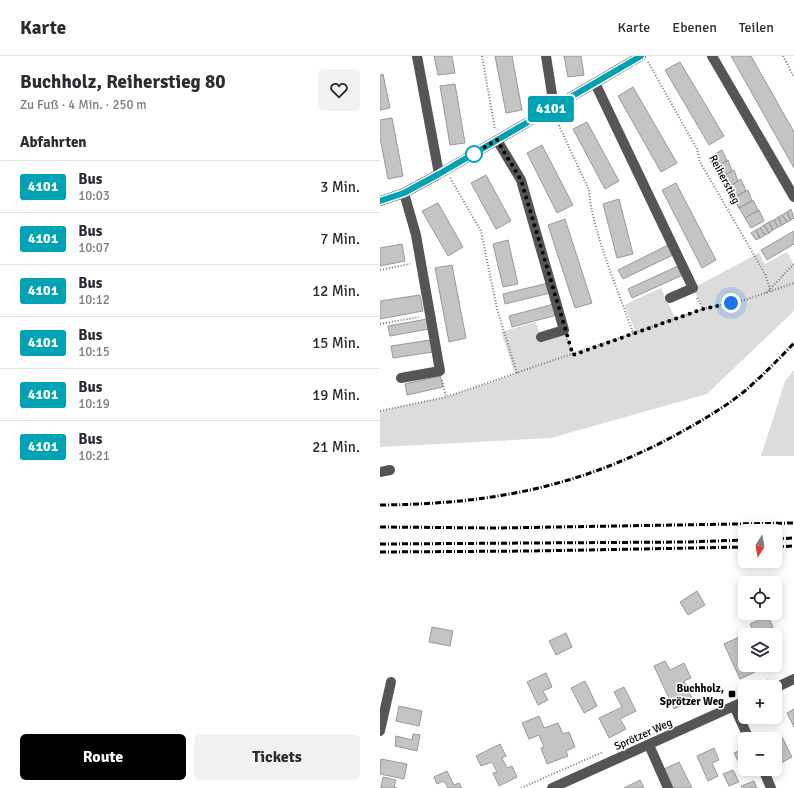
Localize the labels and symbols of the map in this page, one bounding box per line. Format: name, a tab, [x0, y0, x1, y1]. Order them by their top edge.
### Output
line badge: 4101	[523, 96, 579, 122]
unlabelled marker	[465, 145, 483, 163]
street label: Reiherstieg	[706, 153, 743, 206]
your location	[721, 293, 741, 313]
north arrow	[738, 524, 782, 568]
place label: Buchholz, Sprötzer Weg	[660, 682, 724, 708]
marker: Buchholz, Sprötzer Weg	[727, 689, 737, 699]
street label: Sprötzer Weg	[612, 716, 675, 753]

